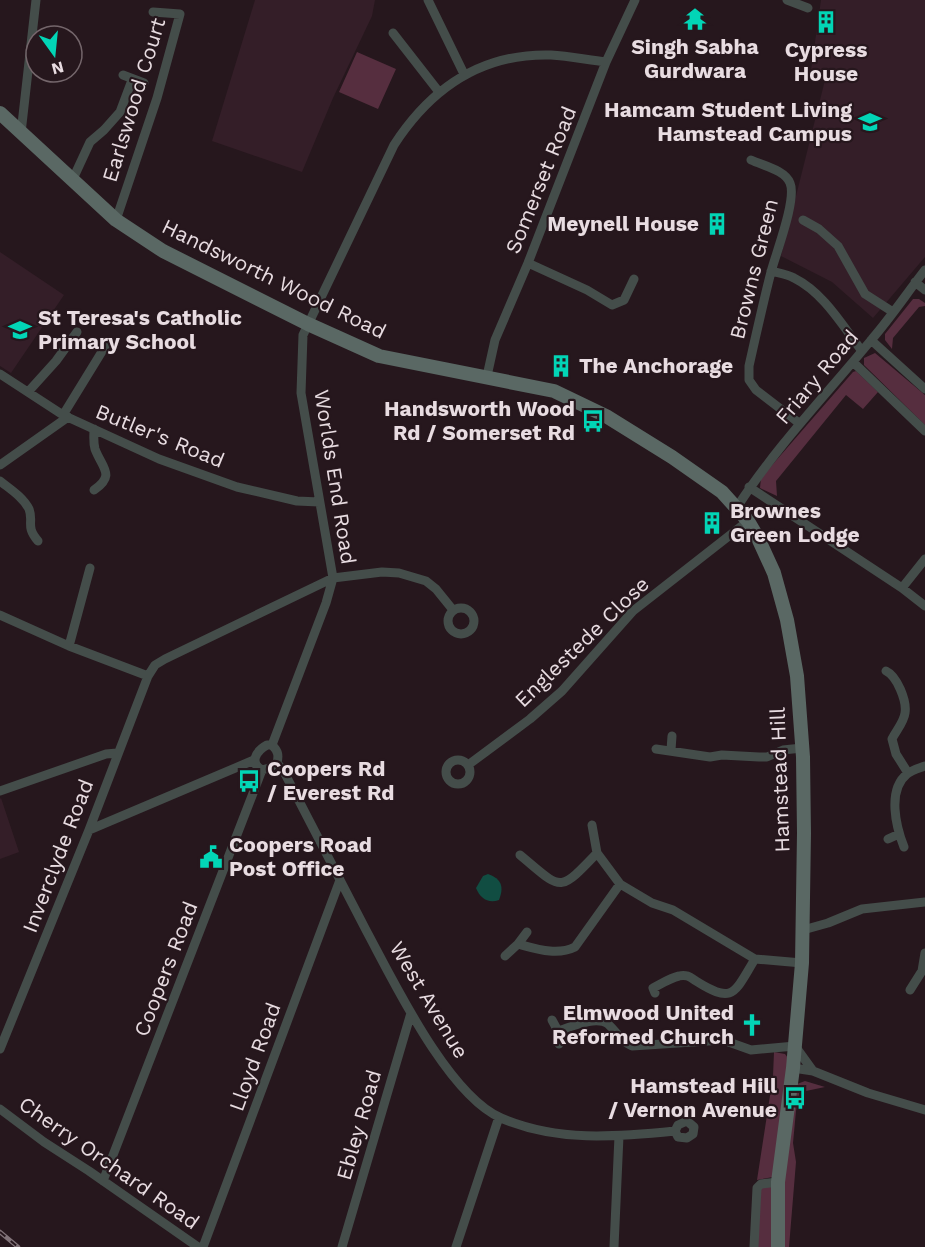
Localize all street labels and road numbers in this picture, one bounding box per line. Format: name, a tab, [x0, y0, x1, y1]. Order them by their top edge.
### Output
street label: Earlswood Court	[97, 15, 170, 185]
street label: Somerset Road	[500, 103, 581, 257]
street label: Browns Green	[724, 196, 783, 342]
street label: Handsworth Wood Road	[158, 213, 390, 344]
street label: Friary Road	[770, 324, 863, 429]
street label: Worlds End Road	[309, 388, 362, 566]
street label: Butler's Road	[92, 398, 228, 473]
street label: Englestede Close	[509, 571, 654, 712]
street label: Hamstead Hill	[764, 706, 795, 853]
street label: Inverclyde Road	[17, 776, 98, 936]
street label: Coopers Road	[128, 898, 203, 1040]
street label: West Avenue	[385, 937, 474, 1063]
street label: Lloyd Road	[223, 999, 286, 1115]
street label: Ebley Road	[331, 1067, 386, 1183]
street label: Cherry Orchard Road	[14, 1091, 204, 1234]

